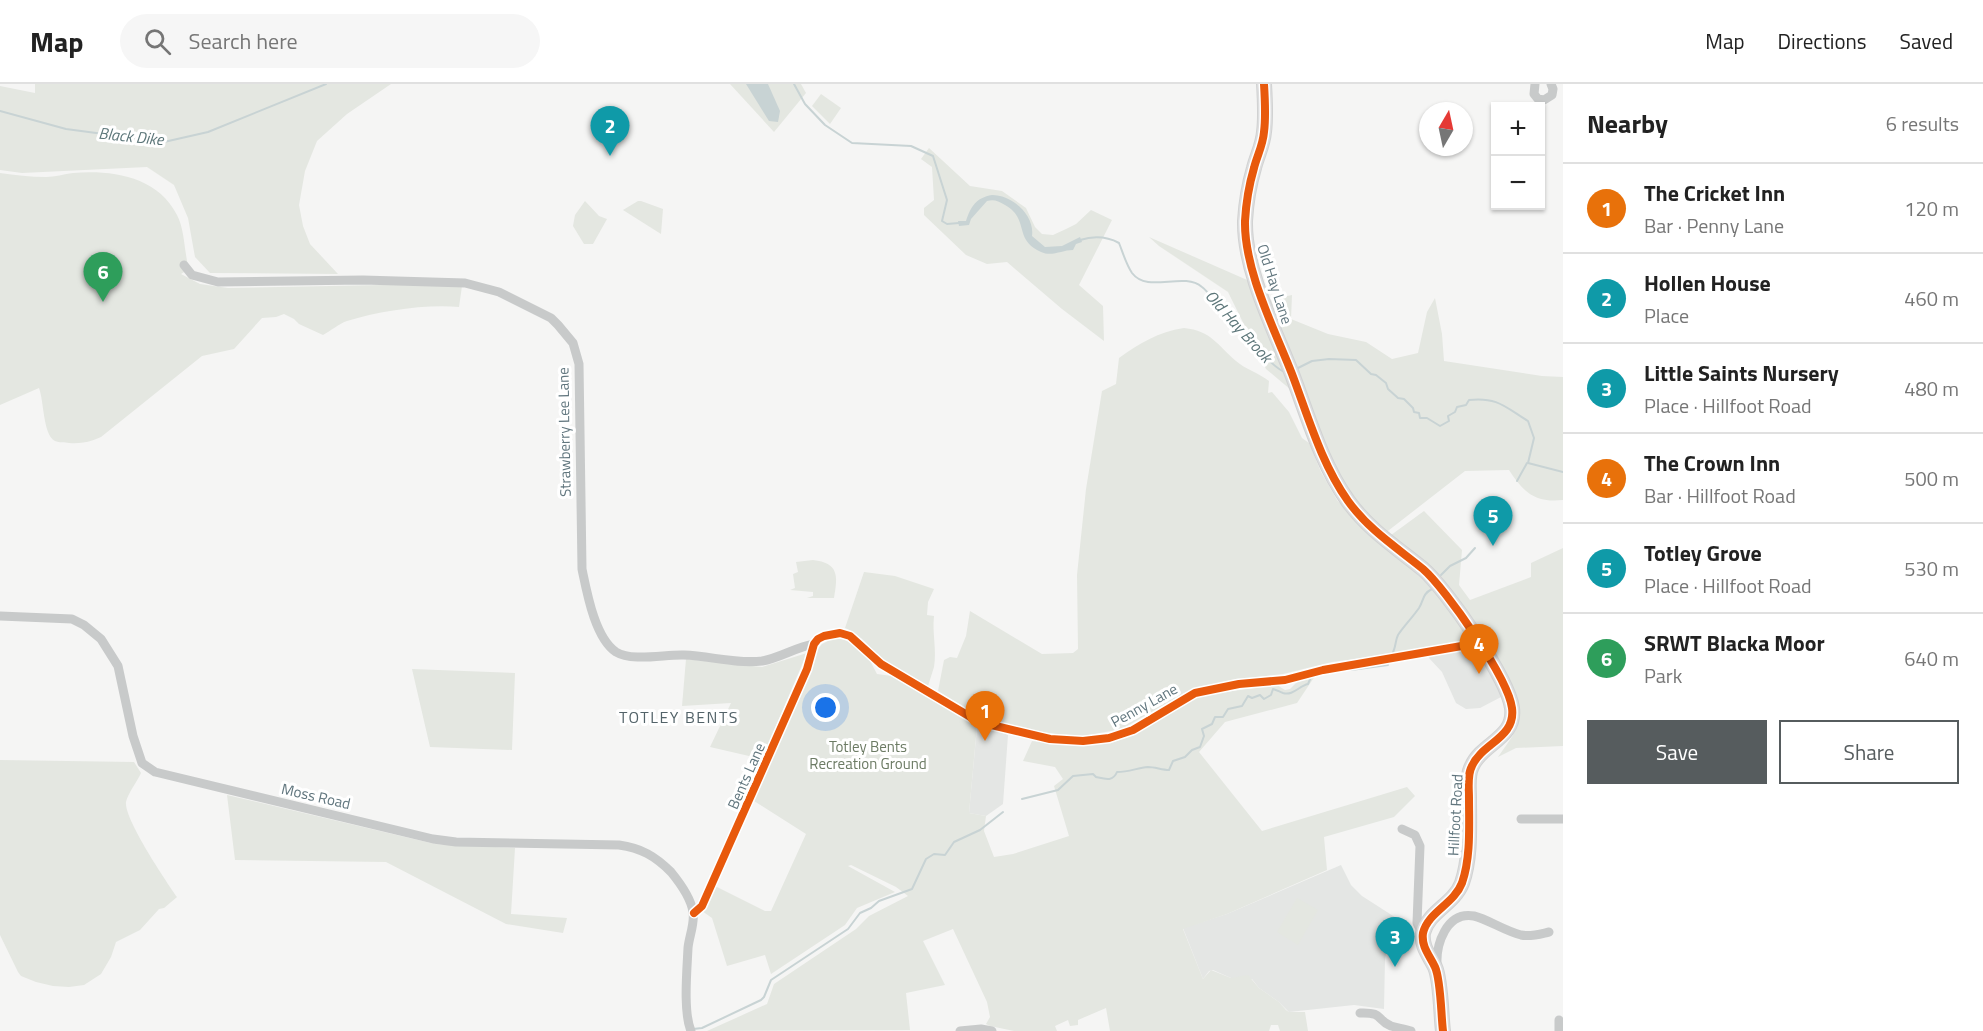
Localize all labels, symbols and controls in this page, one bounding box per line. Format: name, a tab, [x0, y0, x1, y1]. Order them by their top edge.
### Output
search box	[120, 14, 540, 68]
text: Map	[30, 20, 84, 63]
text: Search here	[189, 24, 298, 58]
icon: search	[141, 25, 174, 58]
text: Map	[1705, 25, 1745, 57]
text: Directions	[1778, 25, 1867, 57]
text: Saved	[1900, 25, 1953, 57]
north arrow	[1419, 102, 1473, 156]
map controls	[1491, 102, 1545, 210]
button: +	[1491, 102, 1545, 156]
text: Nearby	[1587, 104, 1668, 143]
pin: 2	[590, 106, 630, 156]
text: 6 results	[1886, 108, 1959, 139]
water label: Black Dike	[97, 121, 166, 152]
button: −	[1491, 156, 1545, 210]
text: The Cricket Inn	[1644, 176, 1785, 210]
text: 1	[1601, 193, 1612, 224]
text: 120 m	[1904, 193, 1959, 224]
text: Bar · Penny Lane	[1644, 210, 1784, 241]
street label: Old Hay Lane	[1251, 241, 1299, 327]
pin: 6	[84, 252, 122, 302]
text: Hollen House	[1644, 266, 1771, 300]
text: 2	[1601, 283, 1612, 314]
text: 460 m	[1904, 283, 1959, 314]
water label: Old Hay Brook	[1200, 284, 1280, 369]
text: Place	[1644, 300, 1689, 331]
text: Little Saints Nursery	[1644, 356, 1839, 390]
street label: Strawberry Lee Lane	[551, 367, 577, 497]
text: 3	[1601, 373, 1612, 404]
text: 480 m	[1904, 373, 1959, 404]
text: Place · Hillfoot Road	[1644, 390, 1812, 421]
text: The Crown Inn	[1644, 446, 1780, 480]
text: 4	[1601, 463, 1612, 494]
text: 500 m	[1904, 463, 1959, 494]
text: Bar · Hillfoot Road	[1644, 480, 1796, 511]
pin: 5	[1474, 496, 1512, 546]
text: Totley Grove	[1644, 536, 1762, 570]
text: 5	[1601, 553, 1612, 584]
text: 530 m	[1904, 553, 1959, 584]
text: Place · Hillfoot Road	[1644, 570, 1812, 601]
pin: 4	[1460, 624, 1498, 674]
text: SRWT Blacka Moor	[1644, 626, 1825, 660]
text: 6	[1601, 643, 1612, 674]
text: 640 m	[1904, 643, 1959, 674]
text: Park	[1644, 660, 1682, 691]
street label: Penny Lane	[1106, 677, 1182, 733]
pin: 1	[966, 692, 1004, 741]
your location	[811, 693, 840, 722]
district label: TOTLEY BENTS	[619, 705, 739, 729]
button: Save	[1587, 720, 1767, 784]
button: Share	[1779, 720, 1959, 784]
park label: Totley Bents Recreation Ground	[809, 735, 927, 775]
street label: Bents Lane	[721, 739, 771, 813]
street label: Hillfoot Road	[1441, 773, 1469, 857]
street label: Moss Road	[279, 777, 353, 815]
pin: 3	[1376, 918, 1414, 967]

